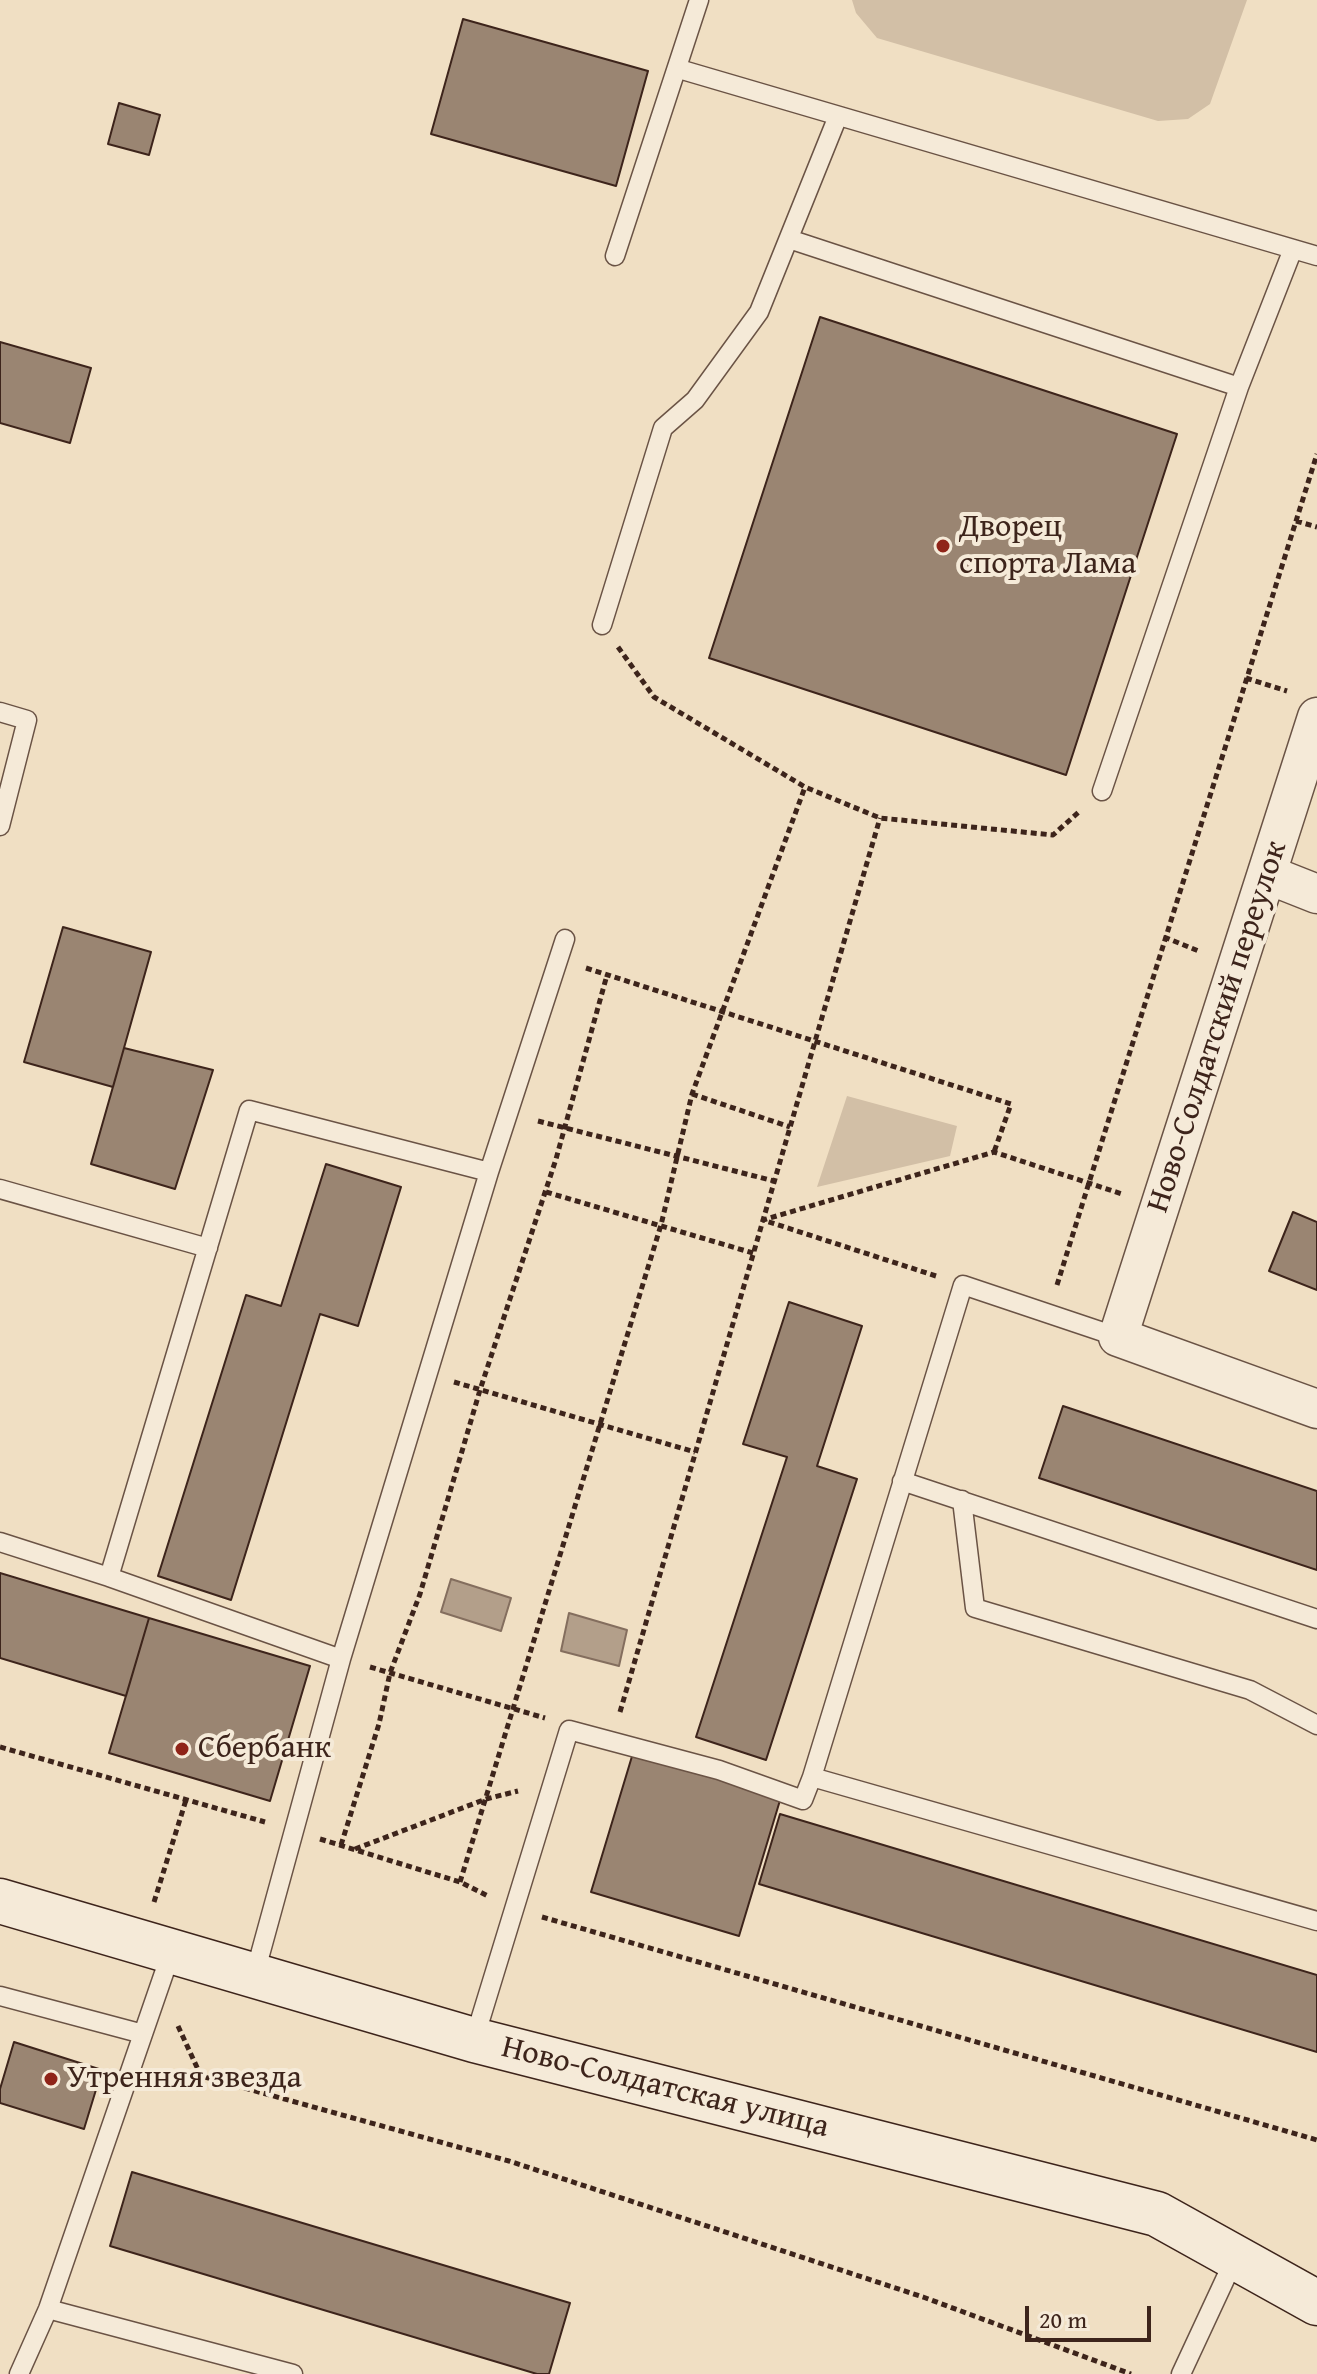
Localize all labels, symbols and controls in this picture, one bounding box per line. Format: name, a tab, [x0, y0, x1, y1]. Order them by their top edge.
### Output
place label: Дворец спорта Лама	[959, 509, 1136, 584]
marker: Дворец спорта Лама	[934, 537, 952, 555]
street label: Ново-Солдатский переулок	[1140, 836, 1296, 1218]
place label: Сбербанк	[198, 1730, 331, 1768]
marker: Сбербанк	[173, 1740, 191, 1758]
street label: Ново-Солдатская улица	[497, 2029, 833, 2147]
place label: Утренняя звезда	[67, 2060, 302, 2098]
marker: Утренняя звезда	[42, 2070, 60, 2088]
scale bar	[1029, 2290, 1155, 2340]
text: 20 m	[1039, 2302, 1087, 2337]

